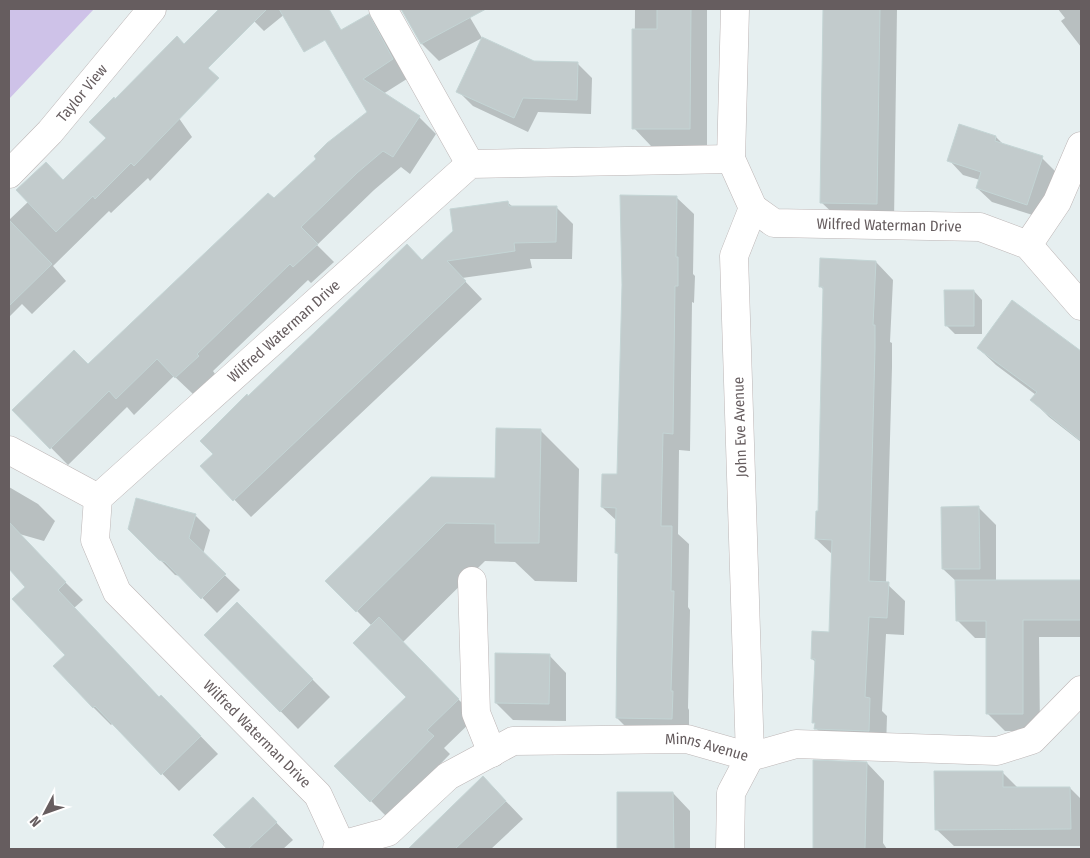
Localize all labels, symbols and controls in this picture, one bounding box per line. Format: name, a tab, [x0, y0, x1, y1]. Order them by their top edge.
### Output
street label: Taylor View	[53, 61, 111, 126]
street label: Wilfred Waterman Drive	[816, 215, 962, 236]
street label: Wilfred Waterman Drive	[224, 276, 344, 386]
street label: John Eve Avenue	[729, 376, 751, 478]
street label: Wilfred Waterman Drive	[199, 676, 315, 792]
street label: Minns Avenue	[665, 730, 750, 765]
north arrow	[20, 788, 70, 838]
text: N	[26, 812, 45, 830]

